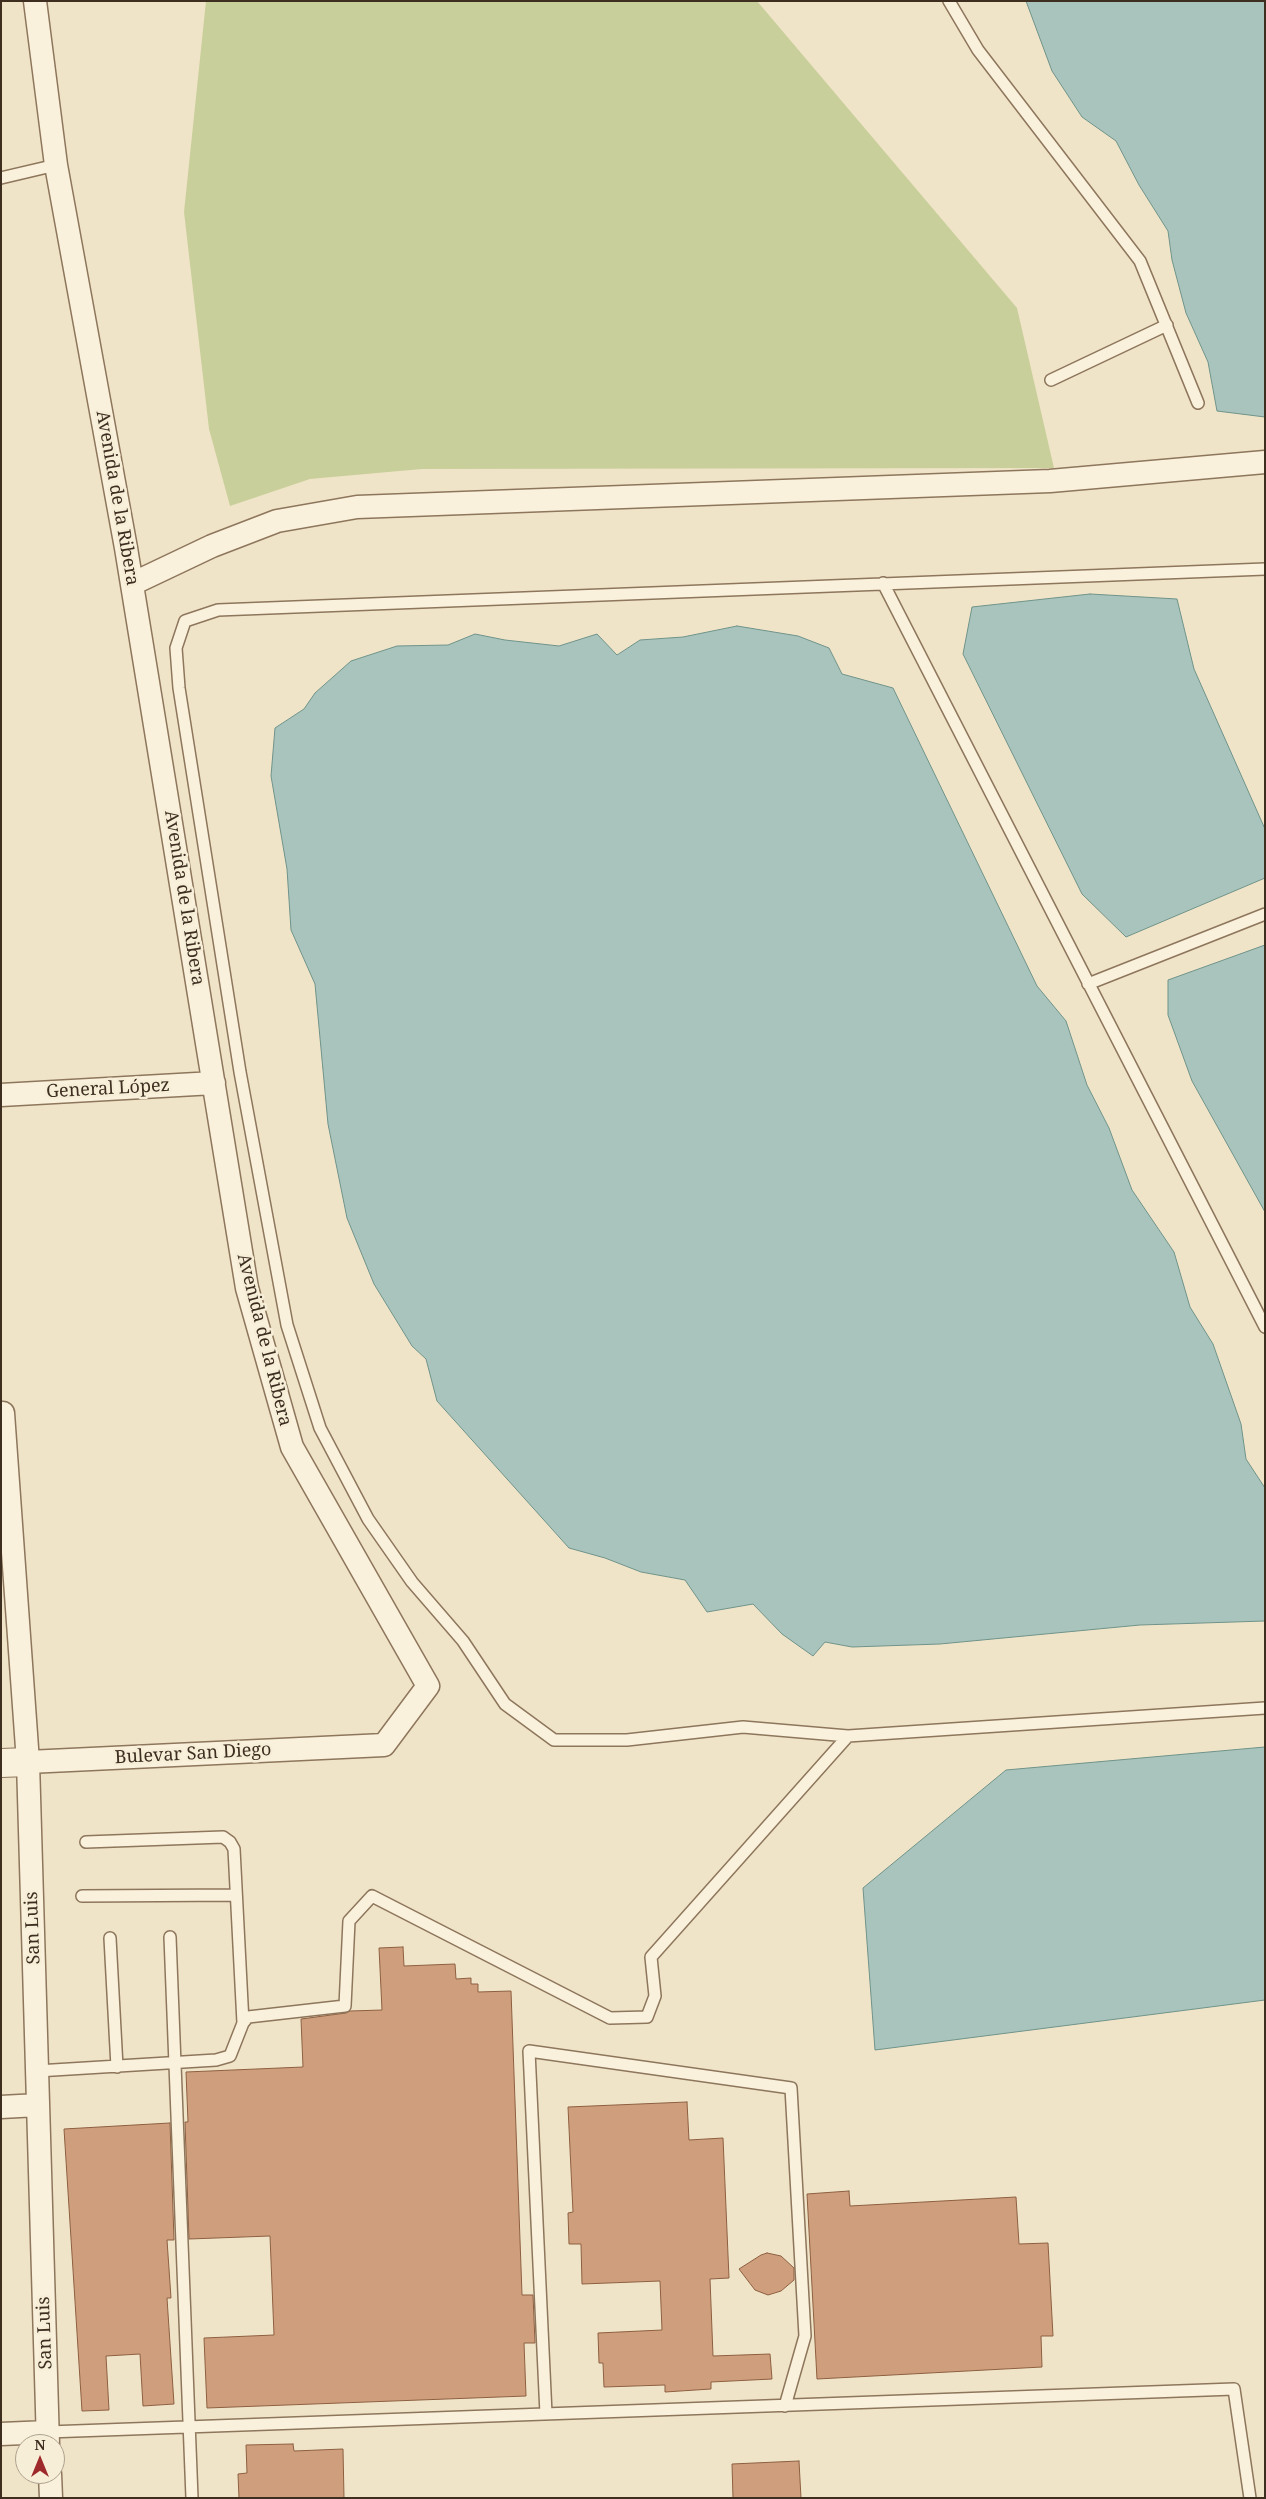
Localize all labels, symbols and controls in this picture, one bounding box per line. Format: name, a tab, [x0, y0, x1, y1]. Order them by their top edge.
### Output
street label: Avenida de la Ribera	[91, 409, 143, 587]
street label: Avenida de la Ribera	[159, 809, 209, 987]
street label: General López	[46, 1075, 170, 1103]
street label: Avenida de la Ribera	[232, 1251, 296, 1429]
street label: Bulevar San Diego	[114, 1739, 272, 1769]
street label: San Luis	[21, 1891, 45, 1965]
street label: San Luis	[33, 2296, 57, 2370]
north arrow	[15, 2434, 65, 2484]
text: N	[34, 2435, 46, 2454]

